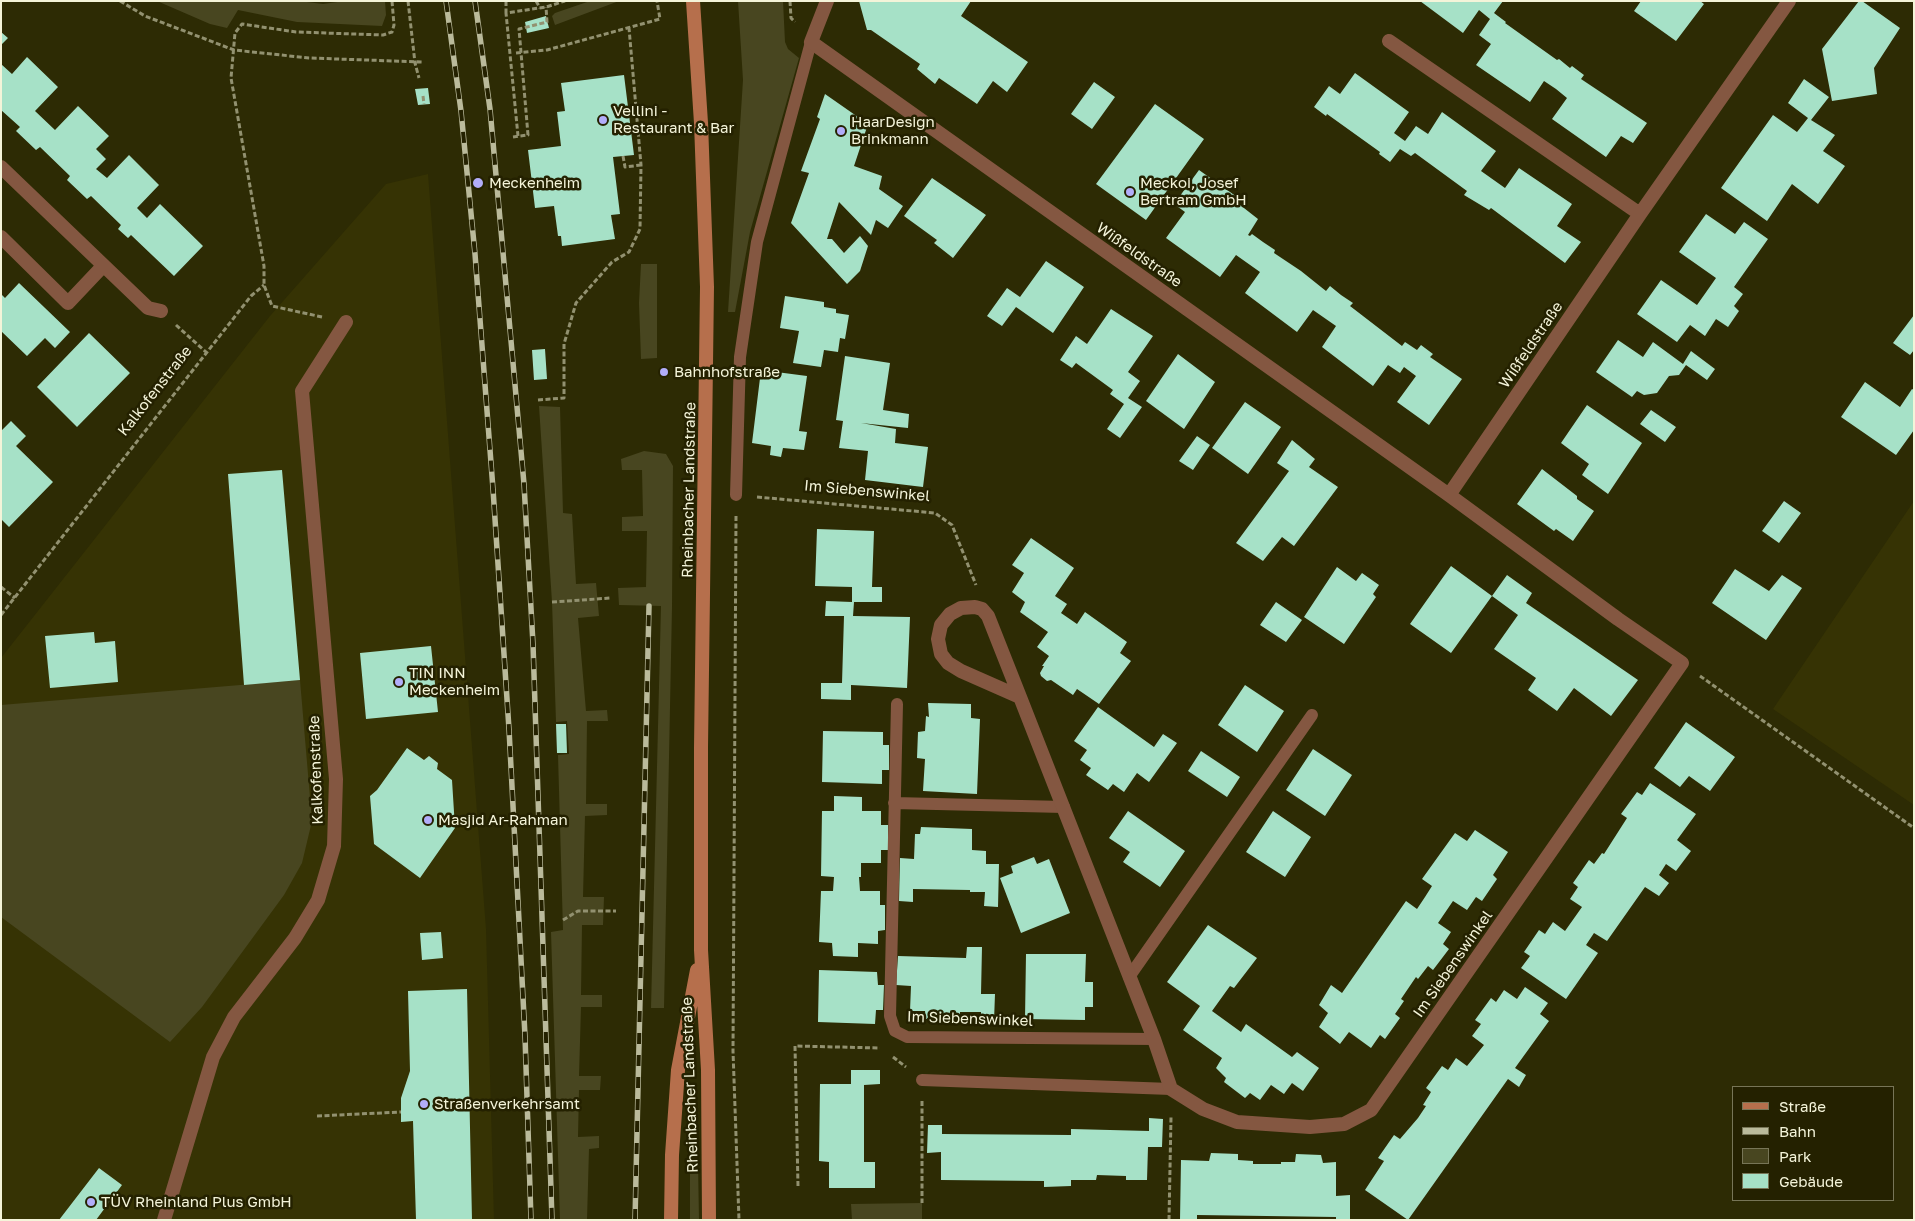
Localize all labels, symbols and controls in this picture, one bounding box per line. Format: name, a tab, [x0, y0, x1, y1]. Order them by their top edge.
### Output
place label: Vellini - Restaurant & Bar	[613, 102, 734, 137]
place label: HaarDesign Brinkmann	[851, 113, 935, 148]
marker: Vellini - Restaurant & Bar	[597, 114, 609, 126]
marker: HaarDesign Brinkmann	[835, 125, 847, 137]
place label: Meckenheim	[489, 174, 580, 192]
place label: Meckoi, Josef Bertram GmbH	[1140, 174, 1247, 209]
marker: Meckenheim	[471, 176, 485, 190]
marker: Meckoi, Josef Bertram GmbH	[1124, 186, 1136, 198]
street label: Wißfeldstraße	[1093, 219, 1185, 291]
street label: Wißfeldstraße	[1495, 298, 1567, 392]
street label: Kalkofenstraße	[114, 342, 196, 440]
place label: Bahnhofstraße	[674, 363, 780, 381]
marker: Bahnhofstraße	[658, 366, 670, 378]
street label: Rheinbacher Landstraße	[678, 402, 700, 578]
street label: Im Siebenswinkel	[803, 477, 931, 505]
place label: TIN INN Meckenheim	[409, 664, 500, 699]
marker: TIN INN Meckenheim	[393, 676, 405, 688]
street label: Kalkofenstraße	[305, 715, 327, 825]
place label: Masjid Ar-Rahman	[438, 811, 568, 829]
marker: Masjid Ar-Rahman	[422, 814, 434, 826]
street label: Im Siebenswinkel	[1409, 907, 1497, 1021]
street label: Rheinbacher Landstraße	[678, 997, 702, 1173]
street label: Im Siebenswinkel	[907, 1008, 1033, 1030]
legend	[1732, 1086, 1895, 1201]
place label: Straßenverkehrsamt	[434, 1095, 580, 1113]
text: Straße	[1779, 1097, 1826, 1115]
marker: Straßenverkehrsamt	[418, 1098, 430, 1110]
text: Bahn	[1779, 1122, 1816, 1140]
text: Park	[1779, 1147, 1811, 1165]
text: Gebäude	[1779, 1172, 1843, 1190]
place label: TÜV Rheinland Plus GmbH	[101, 1193, 292, 1211]
marker: TÜV Rheinland Plus GmbH	[85, 1196, 97, 1208]

